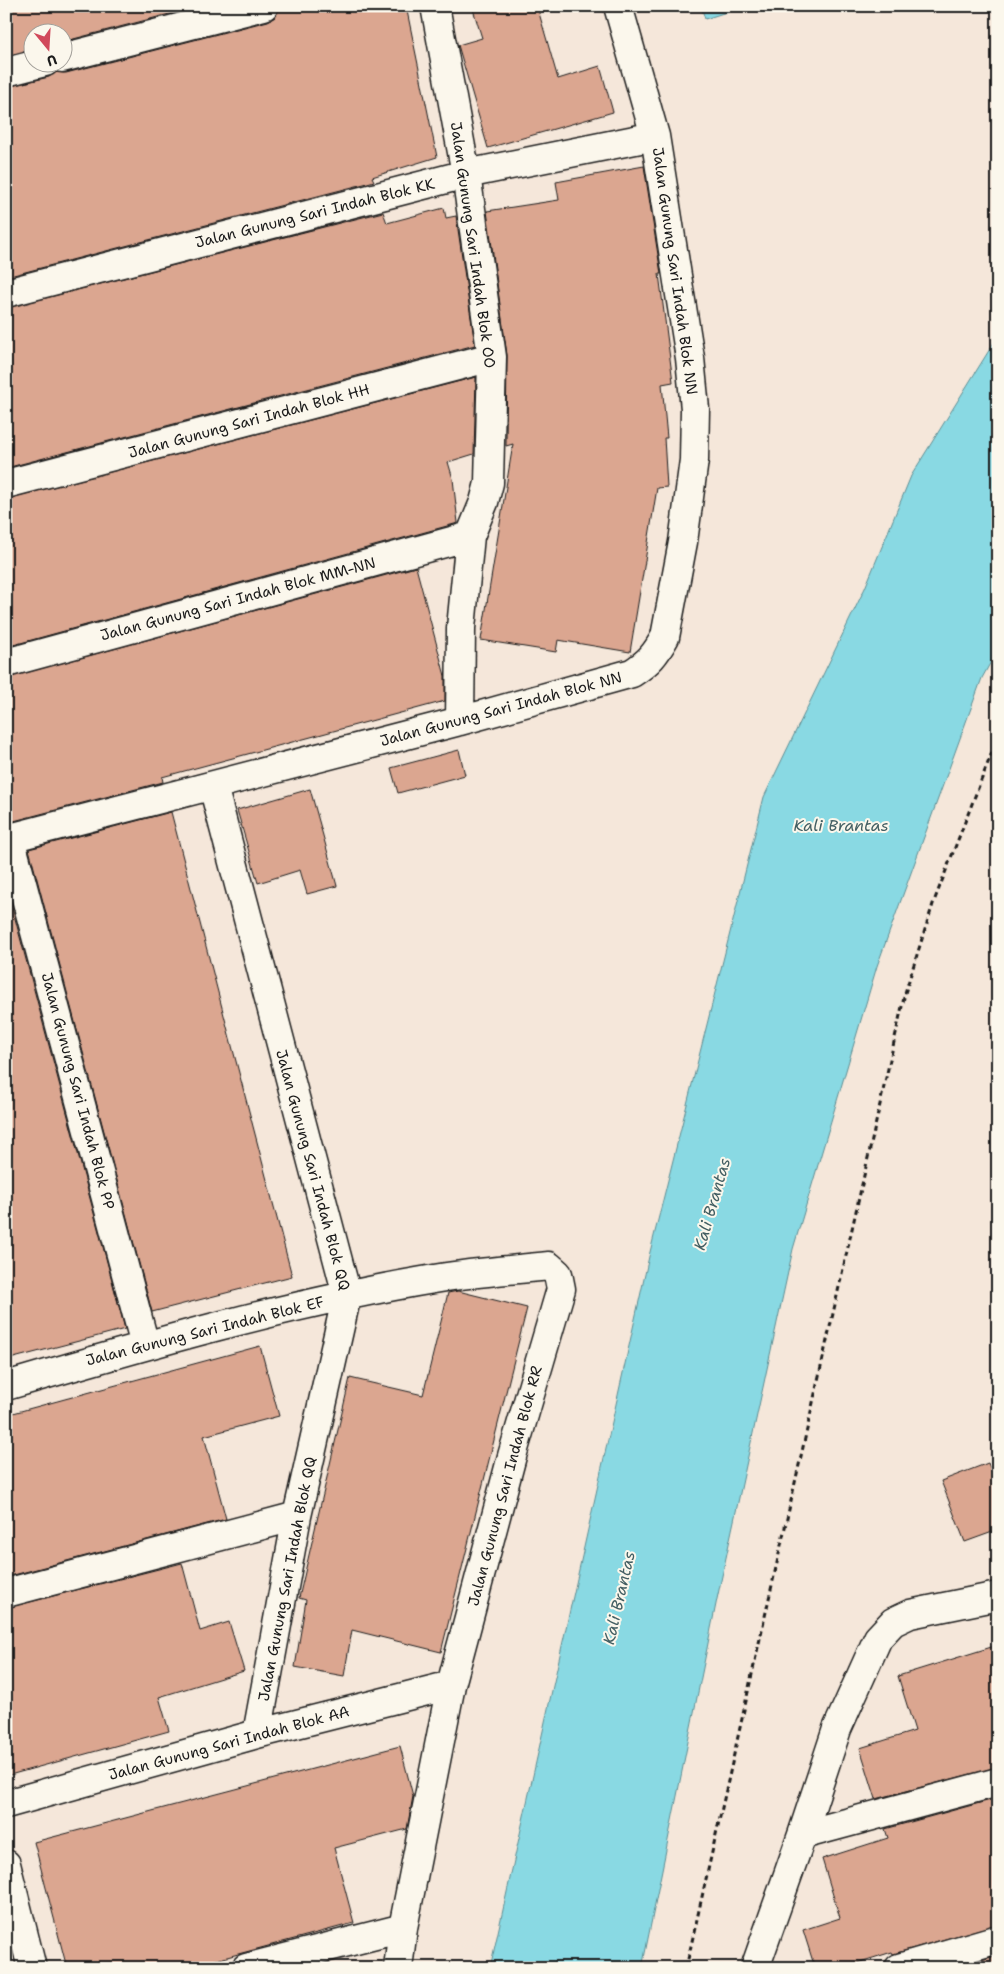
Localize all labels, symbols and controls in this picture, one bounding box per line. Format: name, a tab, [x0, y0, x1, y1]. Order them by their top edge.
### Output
north arrow	[22, 22, 72, 72]
text: U	[45, 50, 59, 70]
street label: Jalan Gunung Sari Indah Blok OO	[446, 121, 500, 369]
street label: Jalan Gunung Sari Indah Blok NN	[648, 146, 702, 396]
street label: Jalan Gunung Sari Indah Blok KK	[193, 173, 437, 252]
street label: Jalan Gunung Sari Indah Blok HH	[126, 379, 372, 463]
street label: Jalan Gunung Sari Indah Blok MM-NN	[98, 553, 378, 645]
street label: Jalan Gunung Sari Indah Blok NN	[378, 667, 624, 751]
water label: Kali Brantas	[793, 815, 889, 836]
street label: Jalan Gunung Sari Indah Blok PP	[37, 970, 119, 1212]
street label: Jalan Gunung Sari Indah Blok QQ	[271, 1047, 355, 1293]
water label: Kali Brantas	[689, 1155, 735, 1253]
street label: Jalan Gunung Sari Indah Blok EF	[84, 1292, 326, 1370]
street label: Jalan Gunung Sari Indah Blok RR	[463, 1364, 547, 1608]
street label: Jalan Gunung Sari Indah Blok QQ	[253, 1455, 321, 1703]
water label: Kali Brantas	[598, 1549, 640, 1647]
street label: Jalan Gunung Sari Indah Blok AA	[106, 1701, 352, 1785]

